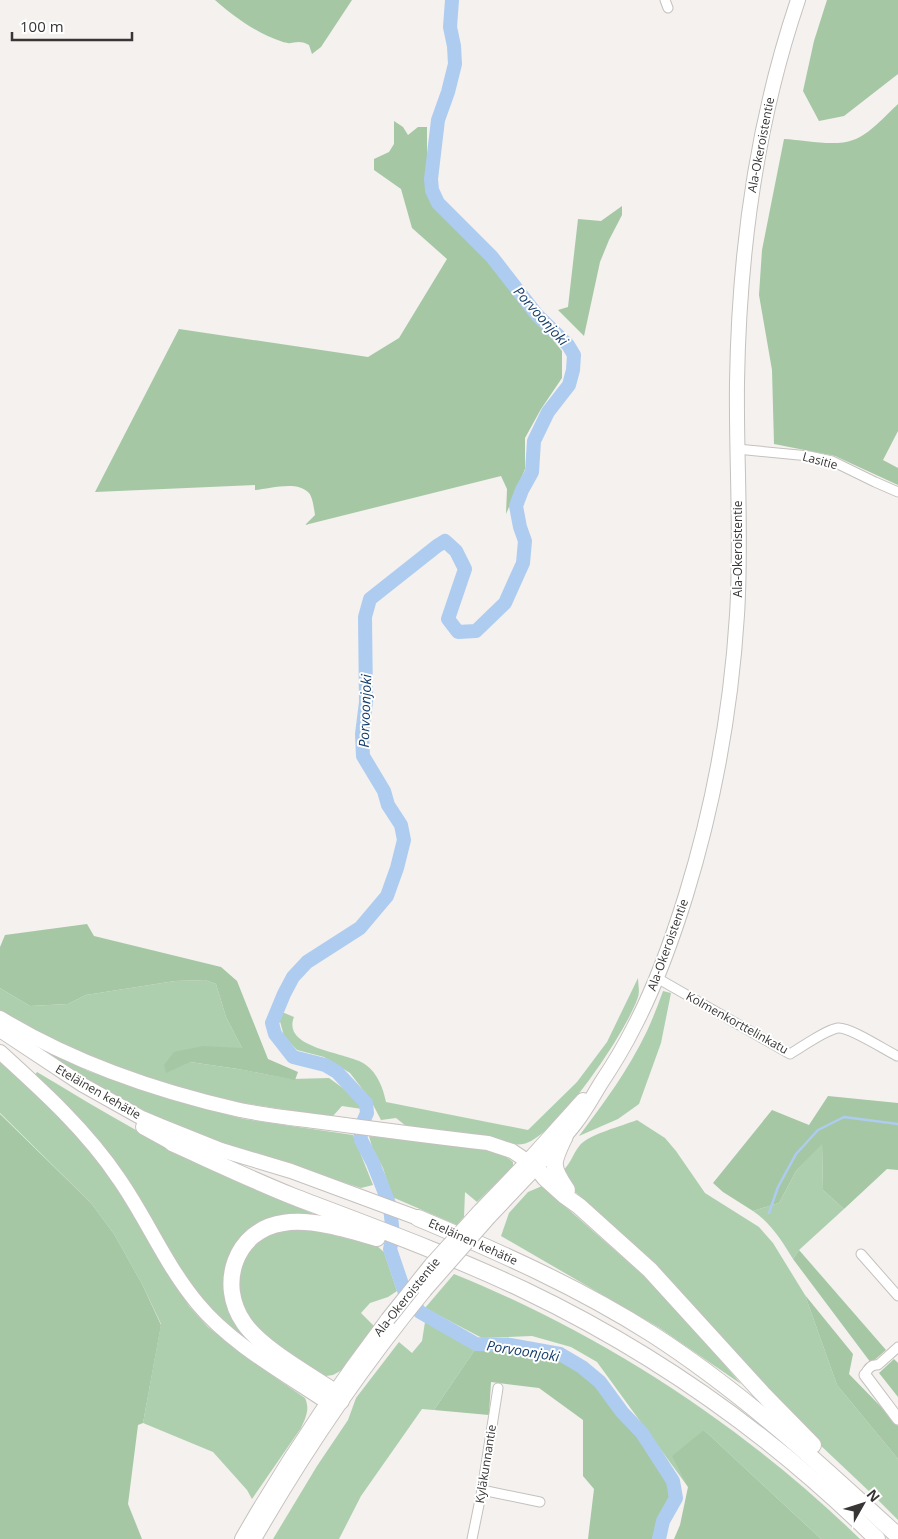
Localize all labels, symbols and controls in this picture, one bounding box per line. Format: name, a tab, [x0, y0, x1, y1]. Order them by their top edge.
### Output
scale bar	[12, 10, 132, 42]
text: 100 m	[20, 16, 64, 36]
street label: Ala-Okeroistentie	[743, 96, 778, 194]
water label: Porvoonjoki	[510, 282, 573, 350]
street label: Lasitie	[801, 448, 840, 473]
street label: Ala-Okeroistentie	[729, 500, 746, 597]
water label: Porvoonjoki	[354, 674, 375, 748]
street label: Ala-Okeroistentie	[643, 896, 692, 993]
street label: Kolmenkorttelinkatu	[683, 987, 791, 1058]
street label: Eteläinen kehätie	[52, 1060, 144, 1123]
street label: Eteläinen kehätie	[426, 1214, 521, 1269]
street label: Ala-Okeroistentie	[370, 1254, 444, 1340]
water label: Porvoonjoki	[485, 1335, 561, 1366]
street label: Kyläkunnantie	[471, 1423, 500, 1505]
north arrow	[838, 1479, 888, 1529]
text: N	[863, 1485, 884, 1506]

